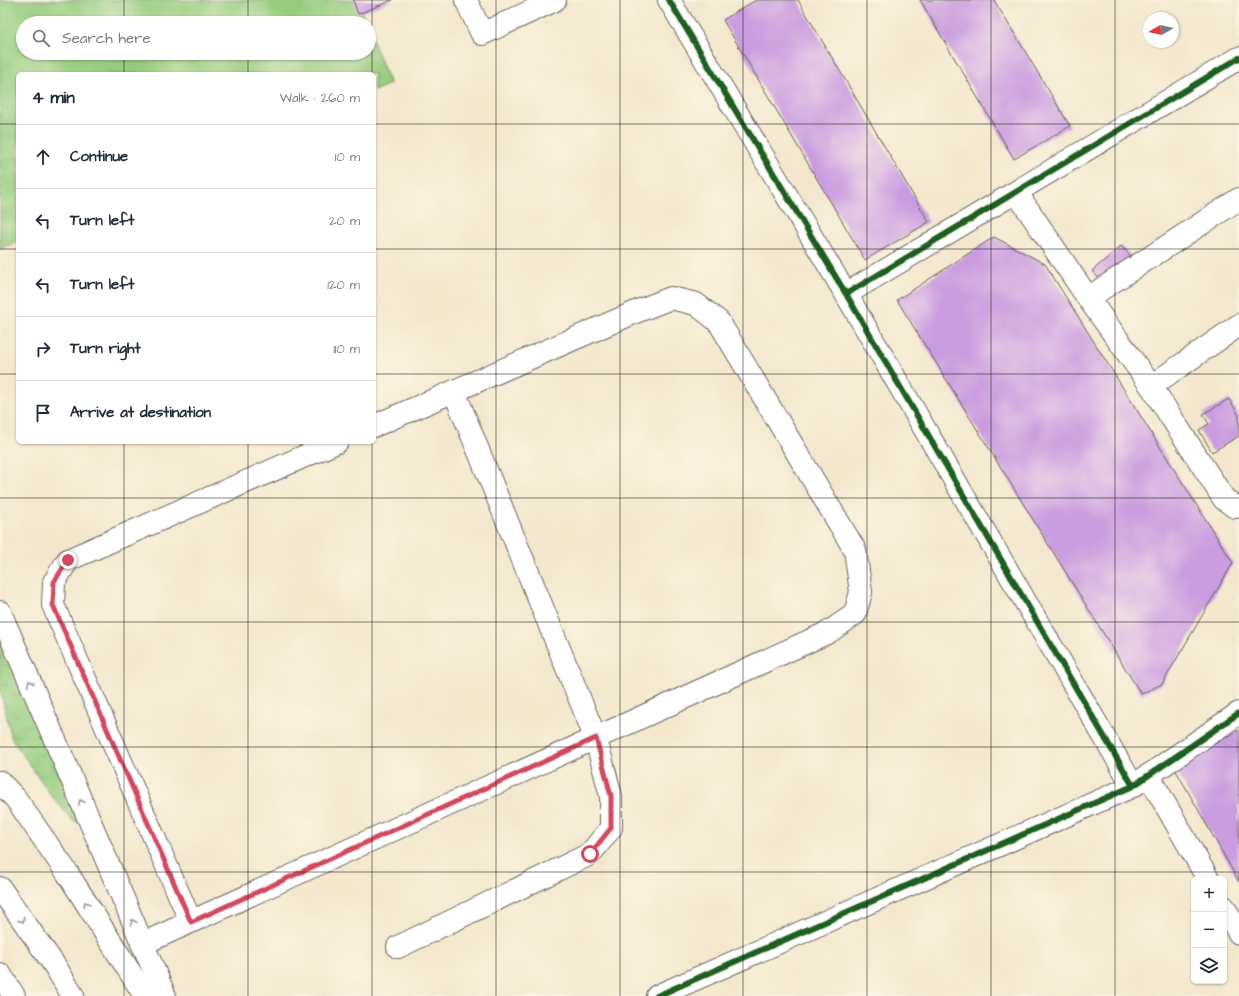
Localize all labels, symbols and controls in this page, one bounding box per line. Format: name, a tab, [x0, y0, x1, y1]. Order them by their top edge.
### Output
north arrow	[1143, 12, 1179, 48]
search box	[16, 16, 376, 60]
icon: search	[30, 27, 52, 49]
text: Search here	[62, 28, 151, 49]
text: 4 min	[32, 86, 75, 110]
text: Walk · 260 m	[280, 89, 360, 107]
icon: ahead	[32, 146, 54, 168]
text: Continue	[70, 146, 128, 167]
text: 10 m	[335, 148, 360, 166]
icon: left	[32, 210, 54, 232]
text: Turn left	[70, 210, 134, 231]
text: 20 m	[329, 212, 360, 230]
icon: left	[32, 274, 54, 296]
text: Turn left	[70, 274, 134, 295]
text: 120 m	[327, 276, 360, 294]
icon: right	[32, 338, 54, 360]
text: Turn right	[70, 338, 141, 359]
text: 110 m	[333, 340, 360, 358]
icon: arrive	[32, 402, 54, 424]
text: Arrive at destination	[70, 402, 211, 423]
route end	[59, 551, 77, 569]
one-way arrow	[27, 679, 35, 687]
one-way arrow	[78, 799, 86, 806]
route start	[581, 845, 599, 863]
map controls	[1191, 876, 1227, 984]
button: +	[1191, 876, 1227, 912]
one-way arrow	[84, 901, 91, 908]
button: −	[1191, 912, 1227, 948]
one-way arrow	[17, 915, 24, 922]
one-way arrow	[129, 918, 137, 925]
button: layers	[1191, 948, 1227, 984]

